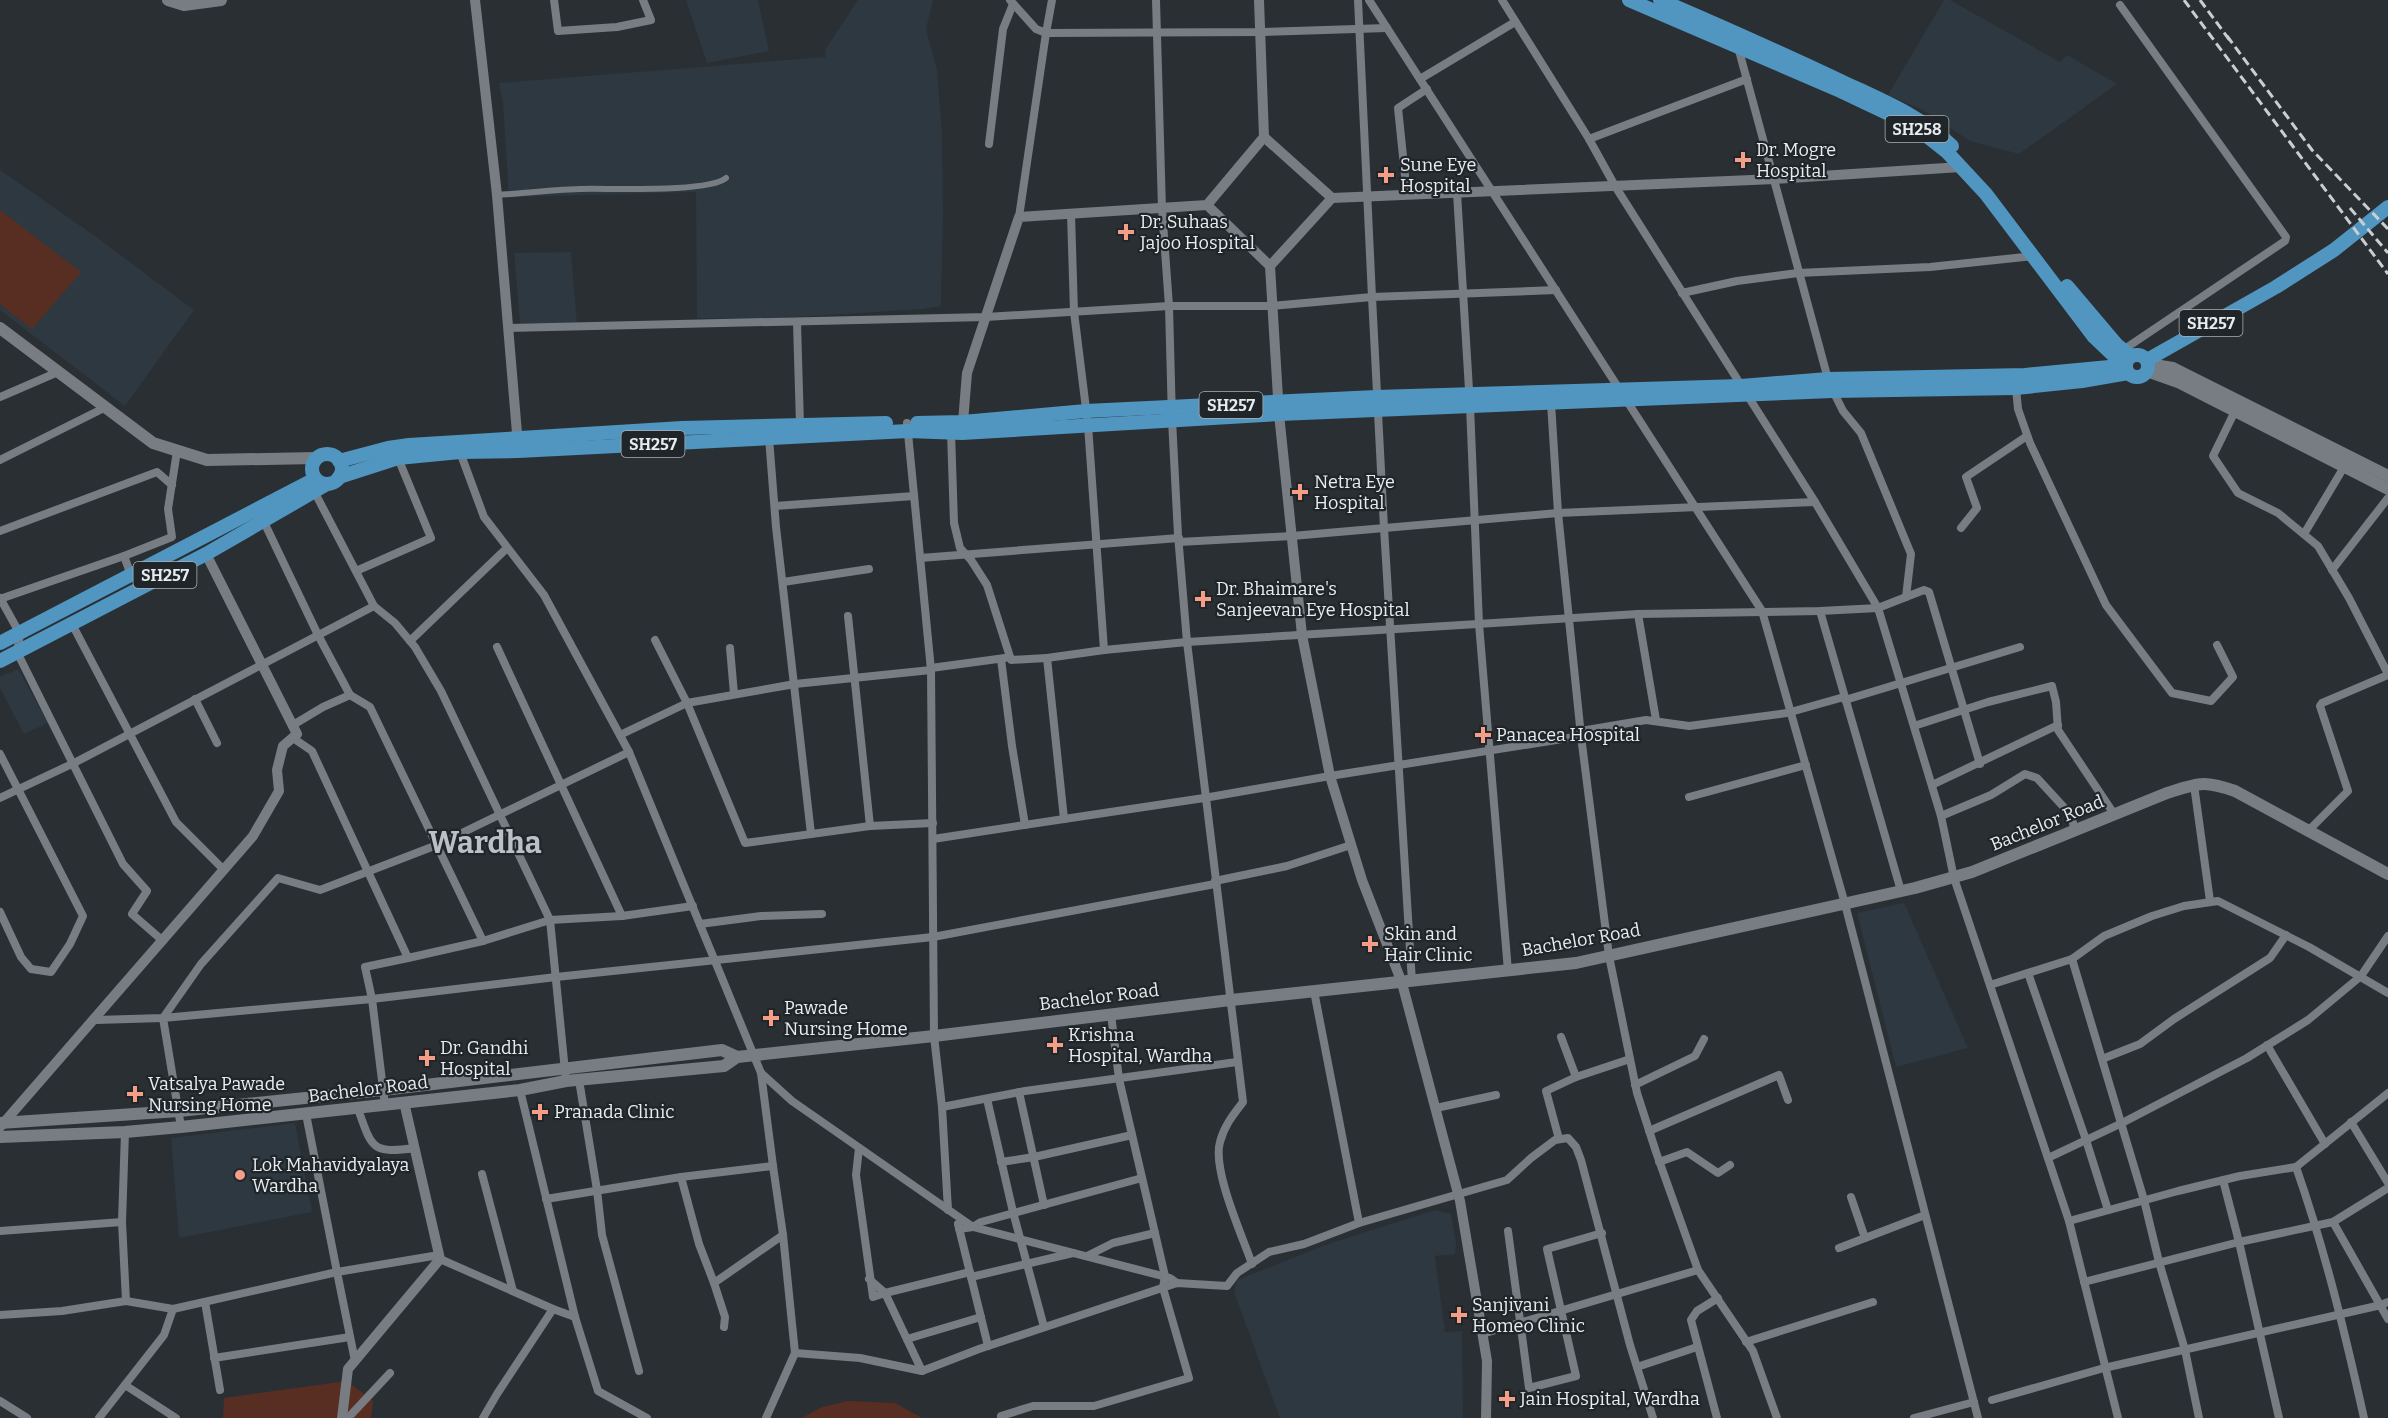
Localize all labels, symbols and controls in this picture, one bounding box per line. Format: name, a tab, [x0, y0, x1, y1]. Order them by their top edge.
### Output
road number: SH258	[1886, 116, 1948, 142]
place label: Dr. Mogre Hospital	[1756, 139, 1836, 182]
marker: Dr. Mogre Hospital	[1734, 151, 1752, 169]
place label: Sune Eye Hospital	[1400, 154, 1476, 197]
marker: Sune Eye Hospital	[1377, 166, 1395, 184]
place label: Dr. Suhaas Jajoo Hospital	[1139, 211, 1255, 254]
marker: Dr. Suhaas Jajoo Hospital	[1117, 223, 1135, 241]
road number: SH257	[2180, 310, 2242, 336]
road number: SH257	[1200, 392, 1262, 418]
road number: SH257	[622, 431, 684, 457]
place label: Netra Eye Hospital	[1314, 471, 1395, 514]
marker: Netra Eye Hospital	[1291, 483, 1309, 501]
road number: SH257	[134, 562, 196, 588]
place label: Dr. Bhaimare's Sanjeevan Eye Hospital	[1216, 578, 1410, 621]
marker: Dr. Bhaimare's Sanjeevan Eye Hospital	[1194, 590, 1212, 608]
place label: Panacea Hospital	[1496, 724, 1640, 746]
marker: Panacea Hospital	[1474, 726, 1492, 744]
street label: Bachelor Road	[1987, 790, 2107, 856]
district label: Wardha	[429, 825, 542, 861]
street label: Bachelor Road	[1520, 919, 1643, 961]
place label: Skin and Hair Clinic	[1384, 923, 1472, 966]
marker: Skin and Hair Clinic	[1361, 935, 1379, 953]
street label: Bachelor Road	[1038, 979, 1160, 1015]
place label: Pawade Nursing Home	[784, 997, 908, 1040]
marker: Pawade Nursing Home	[762, 1009, 780, 1027]
place label: Krishna Hospital, Wardha	[1068, 1024, 1212, 1067]
marker: Krishna Hospital, Wardha	[1046, 1036, 1064, 1054]
place label: Dr. Gandhi Hospital	[440, 1037, 528, 1080]
marker: Dr. Gandhi Hospital	[418, 1049, 436, 1067]
street label: Bachelor Road	[307, 1071, 429, 1107]
place label: Vatsalya Pawade Nursing Home	[148, 1073, 285, 1116]
marker: Vatsalya Pawade Nursing Home	[126, 1085, 144, 1103]
place label: Pranada Clinic	[554, 1101, 675, 1123]
marker: Pranada Clinic	[531, 1103, 549, 1121]
place label: Lok Mahavidyalaya Wardha	[252, 1154, 410, 1197]
marker: Lok Mahavidyalaya Wardha	[233, 1168, 247, 1182]
place label: Sanjivani Homeo Clinic	[1472, 1294, 1585, 1337]
marker: Sanjivani Homeo Clinic	[1450, 1306, 1468, 1324]
place label: Jain Hospital, Wardha	[1519, 1388, 1700, 1410]
marker: Jain Hospital, Wardha	[1498, 1390, 1516, 1408]

